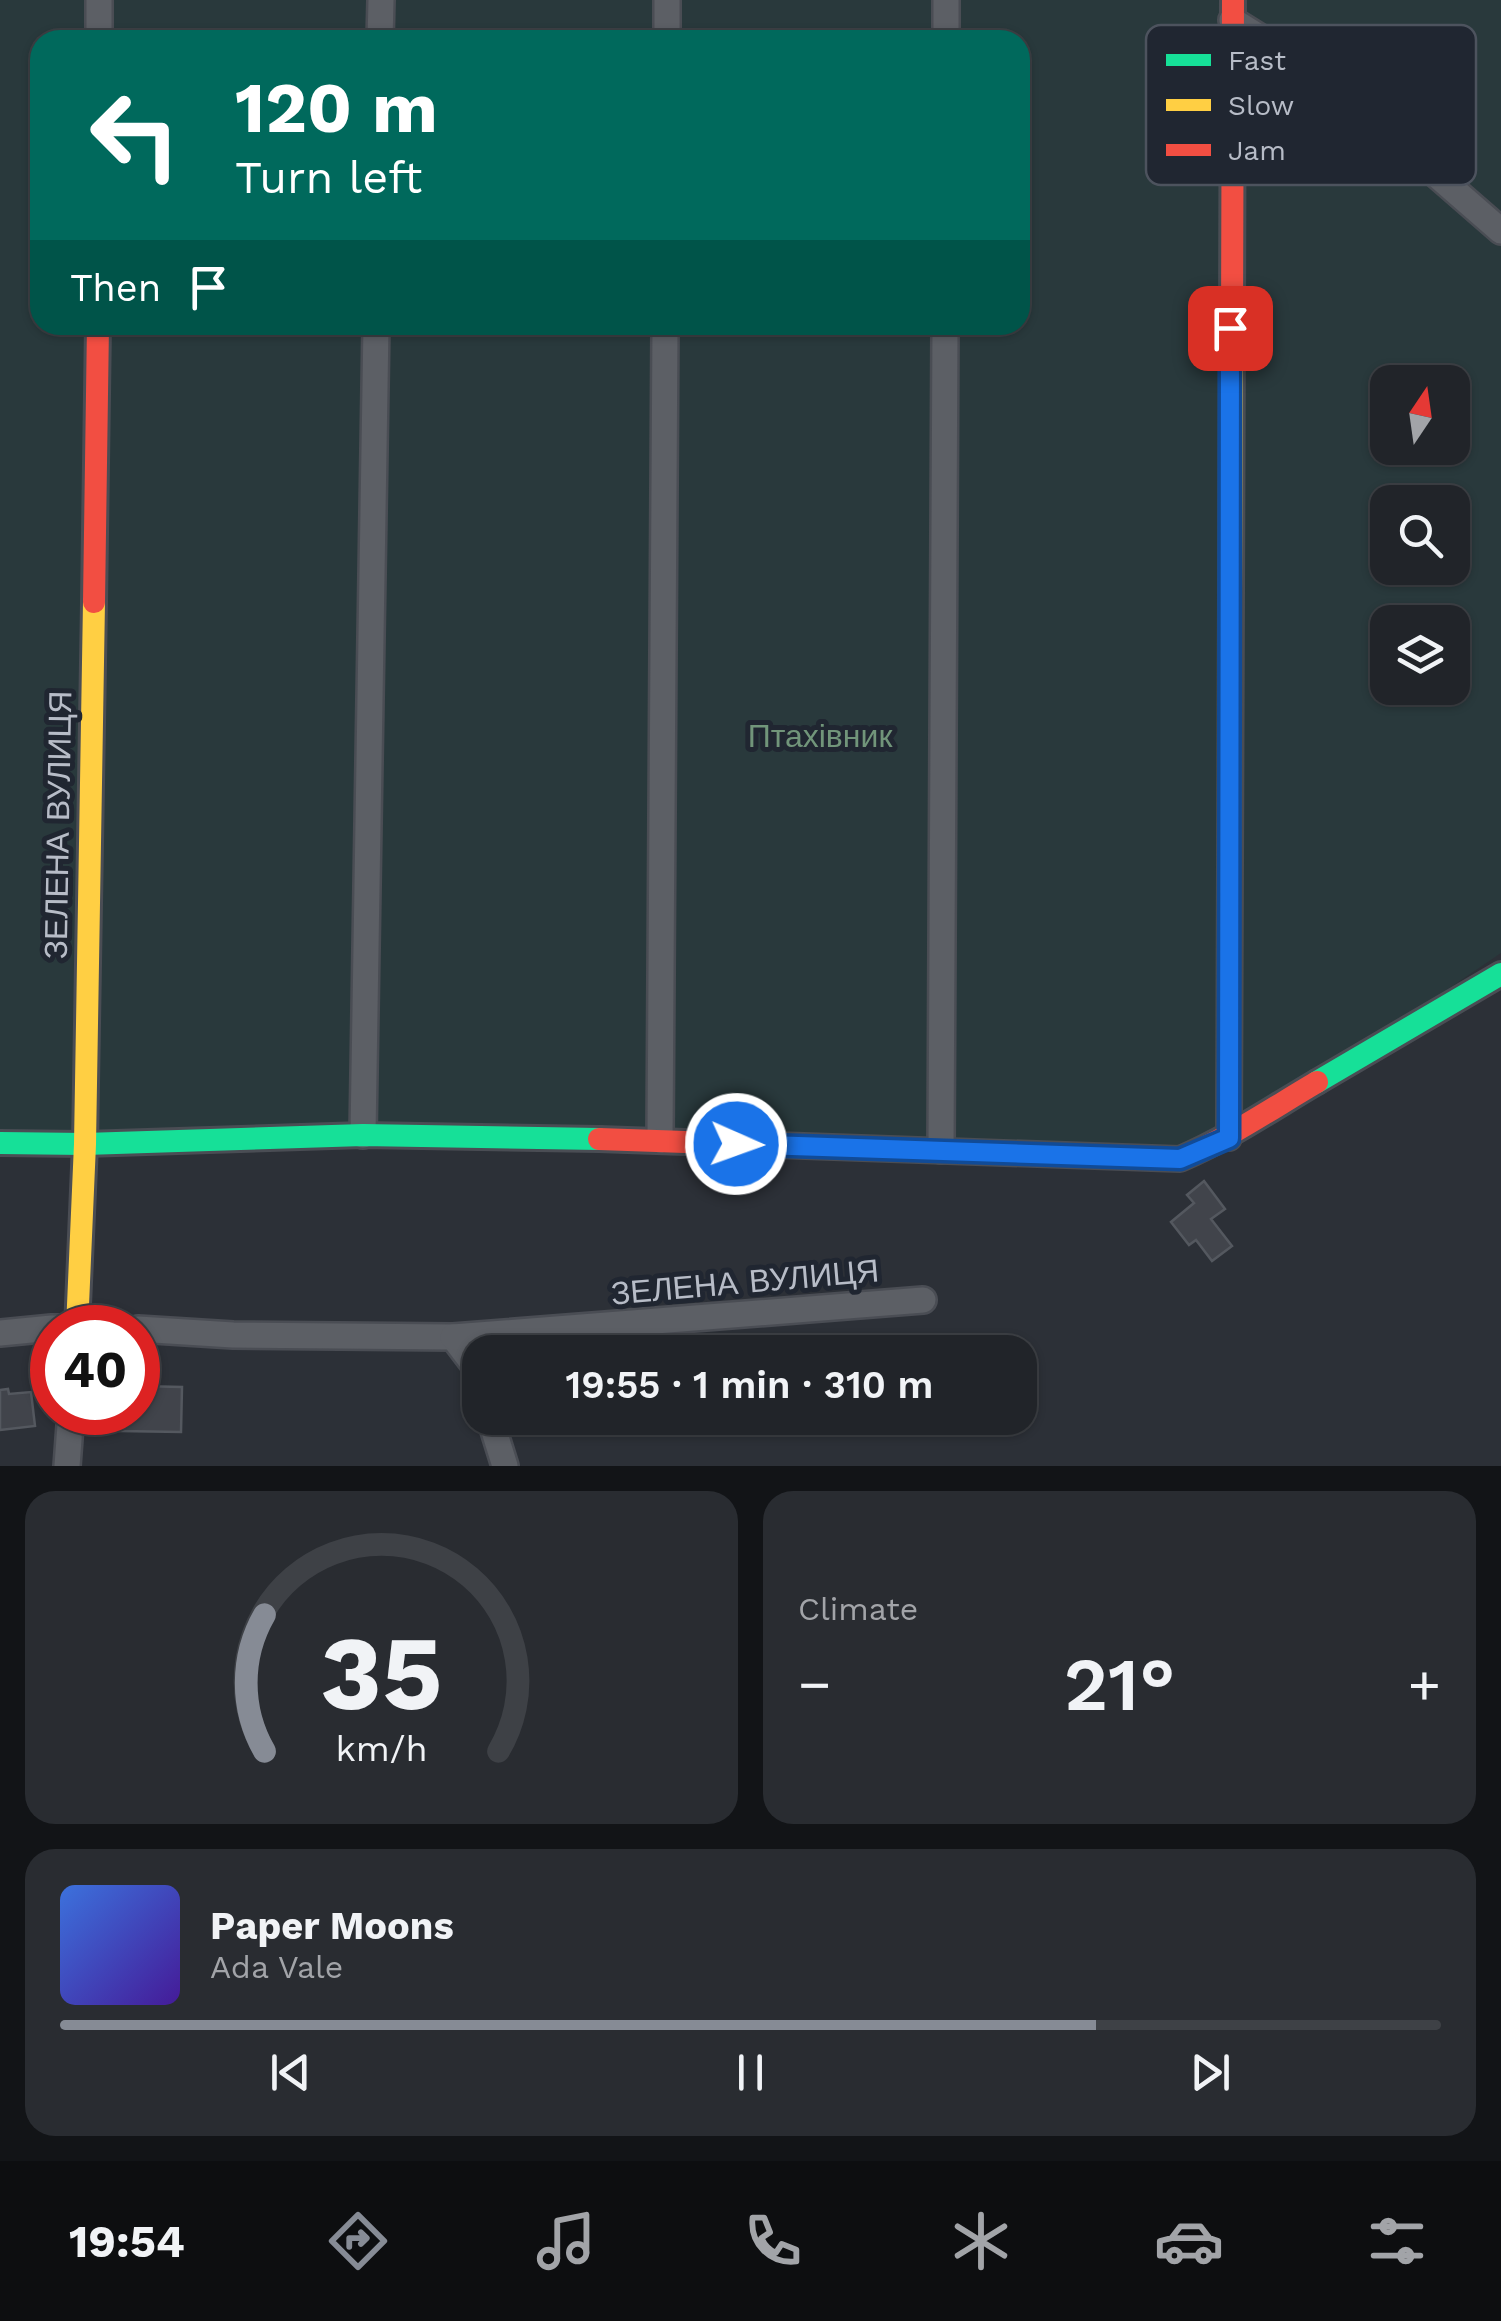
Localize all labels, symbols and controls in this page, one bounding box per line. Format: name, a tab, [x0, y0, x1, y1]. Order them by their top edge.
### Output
legend	[1146, 25, 1476, 185]
text: Fast	[1228, 44, 1286, 77]
text: 120 m	[235, 67, 438, 149]
icon: left	[70, 70, 200, 200]
text: Slow	[1228, 89, 1294, 122]
text: Jam	[1228, 134, 1286, 167]
text: Turn left	[235, 151, 422, 204]
icon: arrive	[181, 260, 236, 315]
text: Then	[70, 266, 161, 310]
pin	[1188, 286, 1273, 371]
icon: arrive	[1203, 301, 1258, 356]
north arrow	[1370, 365, 1470, 465]
map controls	[1370, 365, 1470, 705]
button: search	[1370, 485, 1470, 585]
button: layers	[1370, 605, 1470, 705]
street label: ЗЕЛЕНА ВУЛИЦЯ	[37, 690, 79, 960]
park label: Птахівник	[748, 717, 893, 755]
position arrow	[684, 1092, 788, 1196]
street label: ЗЕЛЕНА ВУЛИЦЯ	[609, 1251, 881, 1313]
speed limit sign: 40	[30, 1305, 160, 1435]
text: 19:55 · 1 min · 310 m	[566, 1363, 933, 1407]
text: Climate	[798, 1590, 918, 1628]
text: 35	[320, 1612, 443, 1734]
text: 21°	[1064, 1640, 1175, 1728]
text: −	[798, 1652, 831, 1716]
text: +	[1408, 1652, 1441, 1716]
text: km/h	[335, 1728, 428, 1770]
text: Paper Moons	[210, 1904, 454, 1948]
text: Ada Vale	[210, 1948, 343, 1986]
icon: previous	[263, 2045, 318, 2100]
icon: pause	[723, 2045, 778, 2100]
icon: next	[1183, 2045, 1238, 2100]
icon: directions	[323, 2206, 393, 2276]
icon: music	[531, 2206, 601, 2276]
icon: phone	[738, 2206, 808, 2276]
icon: climate	[946, 2206, 1016, 2276]
icon: car	[1154, 2206, 1224, 2276]
icon: filters	[1362, 2206, 1432, 2276]
text: 19:54	[69, 2215, 185, 2268]

